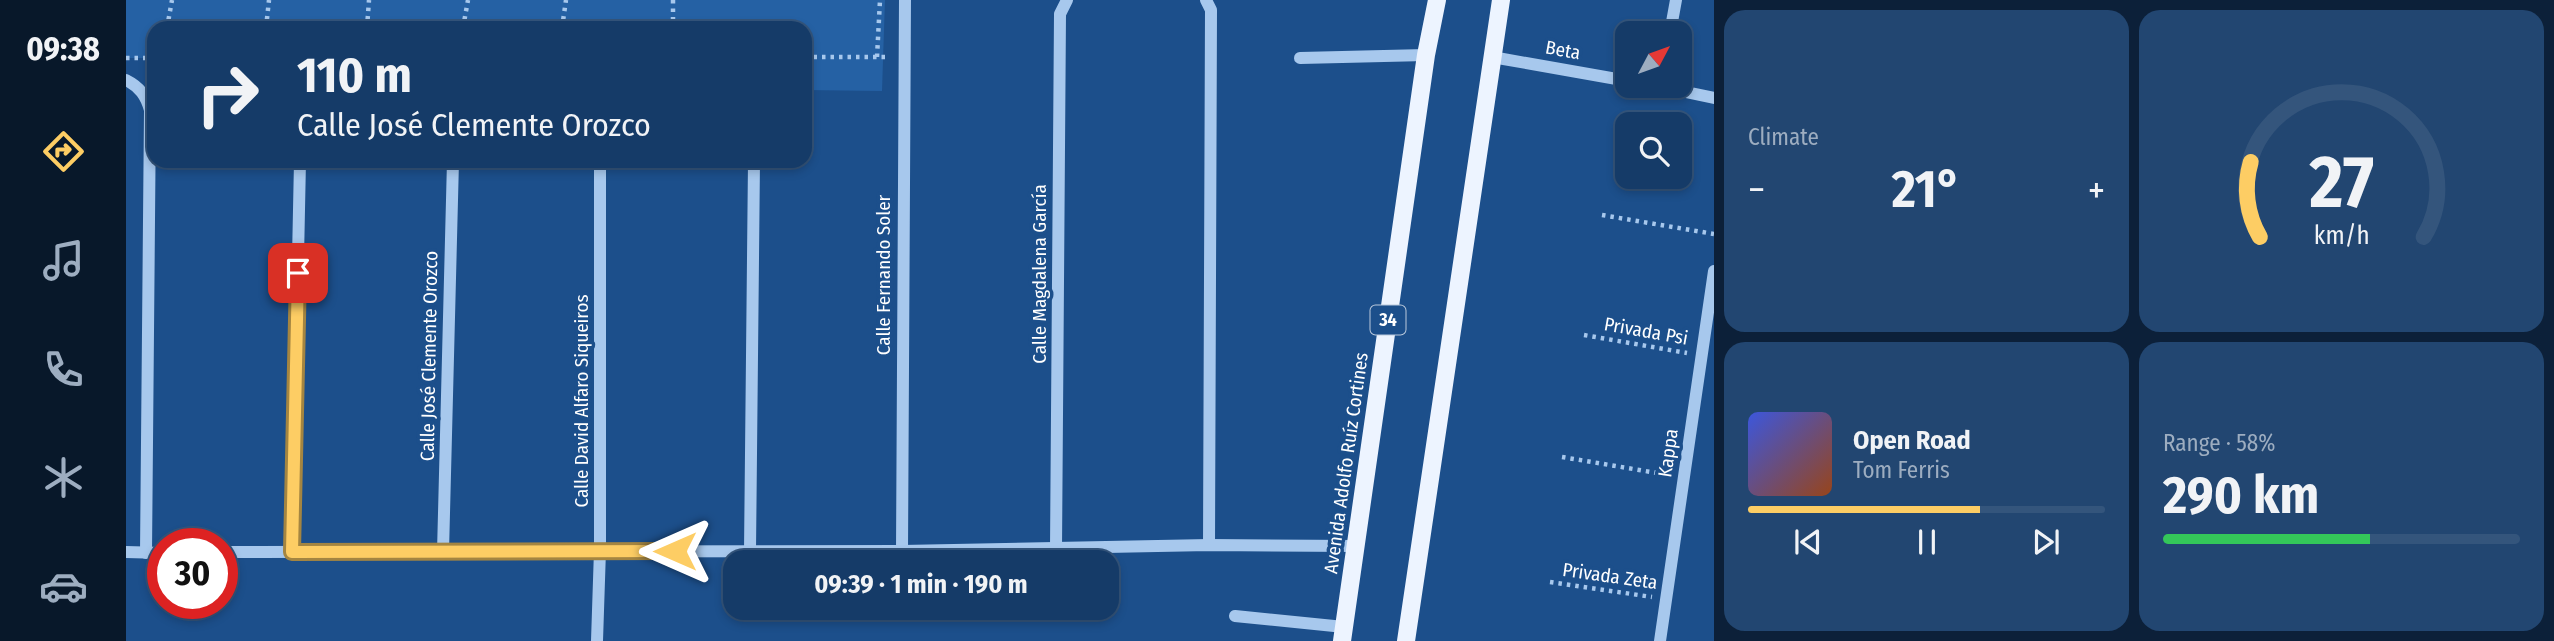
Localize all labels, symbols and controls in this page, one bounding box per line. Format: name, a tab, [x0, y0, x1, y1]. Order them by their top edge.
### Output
north arrow	[1615, 21, 1692, 98]
map controls	[1615, 21, 1692, 189]
text: 09:38	[26, 30, 100, 68]
street label: Beta	[1544, 36, 1582, 64]
text: 110 m	[297, 46, 412, 105]
icon: right	[182, 49, 273, 140]
text: Calle José Clemente Orozco	[297, 106, 651, 144]
button: search	[1615, 112, 1692, 189]
text: Climate	[1748, 123, 1819, 151]
icon: directions	[39, 127, 88, 176]
text: 27	[2308, 139, 2374, 226]
text: 21°	[1892, 158, 1961, 221]
text: −	[1748, 167, 1765, 213]
text: +	[2088, 167, 2105, 213]
street label: Calle Magdalena García	[1028, 184, 1051, 364]
street label: Calle Fernando Soler	[872, 194, 895, 355]
text: km/h	[2314, 221, 2369, 251]
icon: music	[39, 236, 88, 285]
pin	[268, 243, 328, 303]
street label: Calle José Clemente Orozco	[416, 251, 442, 461]
icon: arrive	[279, 254, 317, 292]
street label: Calle David Alfaro Siqueiros	[570, 294, 593, 508]
road number: 34	[1370, 306, 1406, 334]
street label: Privada Psi	[1602, 312, 1690, 350]
icon: phone	[39, 345, 88, 394]
street label: Avenida Adolfo Ruíz Cortines	[1319, 351, 1373, 575]
text: Open Road	[1853, 425, 1971, 456]
street label: Kappa	[1653, 427, 1683, 479]
text: Range · 58%	[2163, 429, 2275, 457]
icon: climate	[39, 453, 88, 502]
text: Tom Ferris	[1853, 456, 1950, 484]
text: 290 km	[2163, 464, 2319, 527]
position arrow	[638, 514, 712, 588]
icon: previous	[1789, 523, 1827, 561]
icon: pause	[1908, 523, 1946, 561]
icon: next	[2027, 523, 2065, 561]
speed limit sign: 30	[147, 528, 238, 619]
street label: Privada Zeta	[1561, 558, 1659, 594]
icon: car	[39, 562, 88, 611]
text: 09:39 · 1 min · 190 m	[814, 569, 1028, 600]

